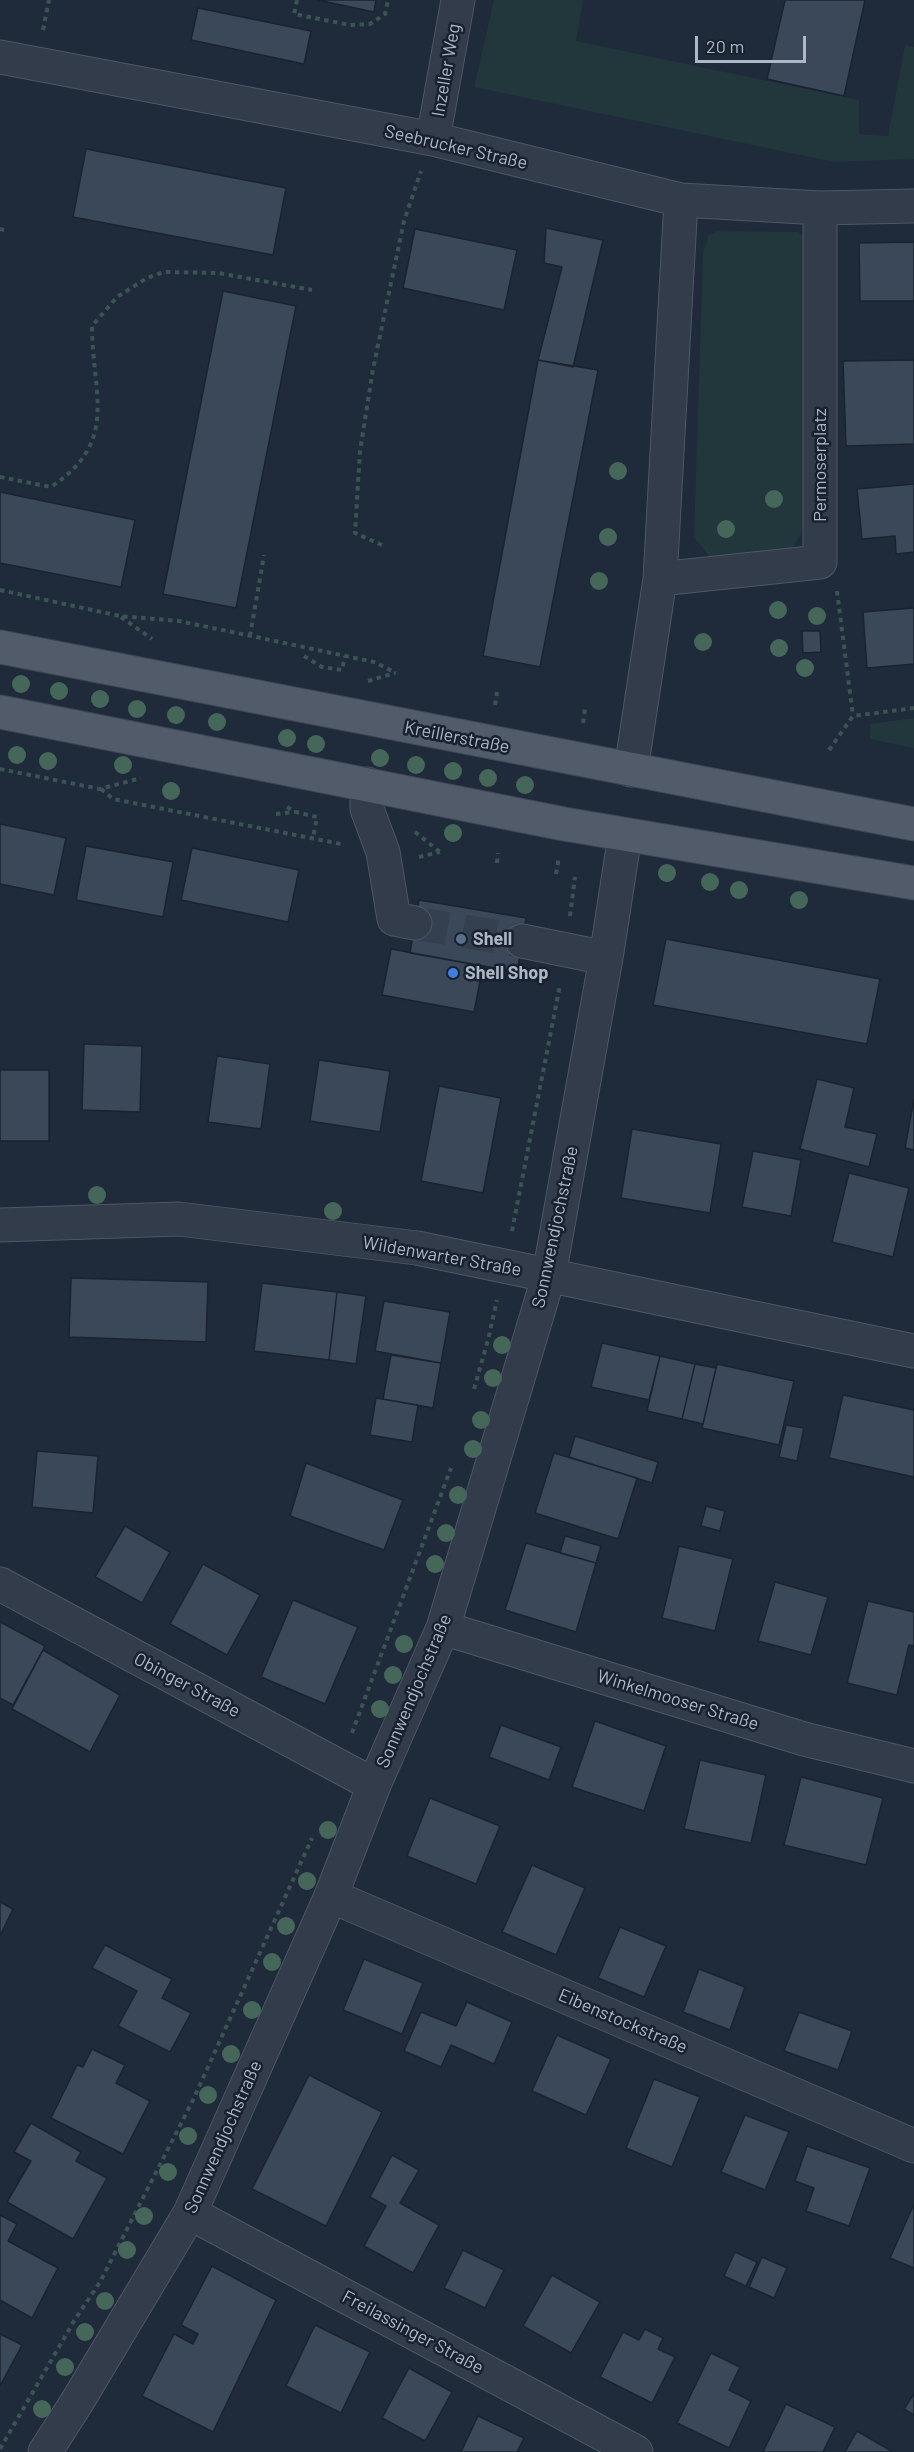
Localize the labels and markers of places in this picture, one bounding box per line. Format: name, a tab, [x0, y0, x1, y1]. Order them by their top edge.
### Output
place label: Shell	[473, 928, 512, 950]
marker: Shell	[454, 932, 468, 946]
place label: Shell Shop	[465, 962, 548, 984]
marker: Shell Shop	[446, 966, 460, 980]

